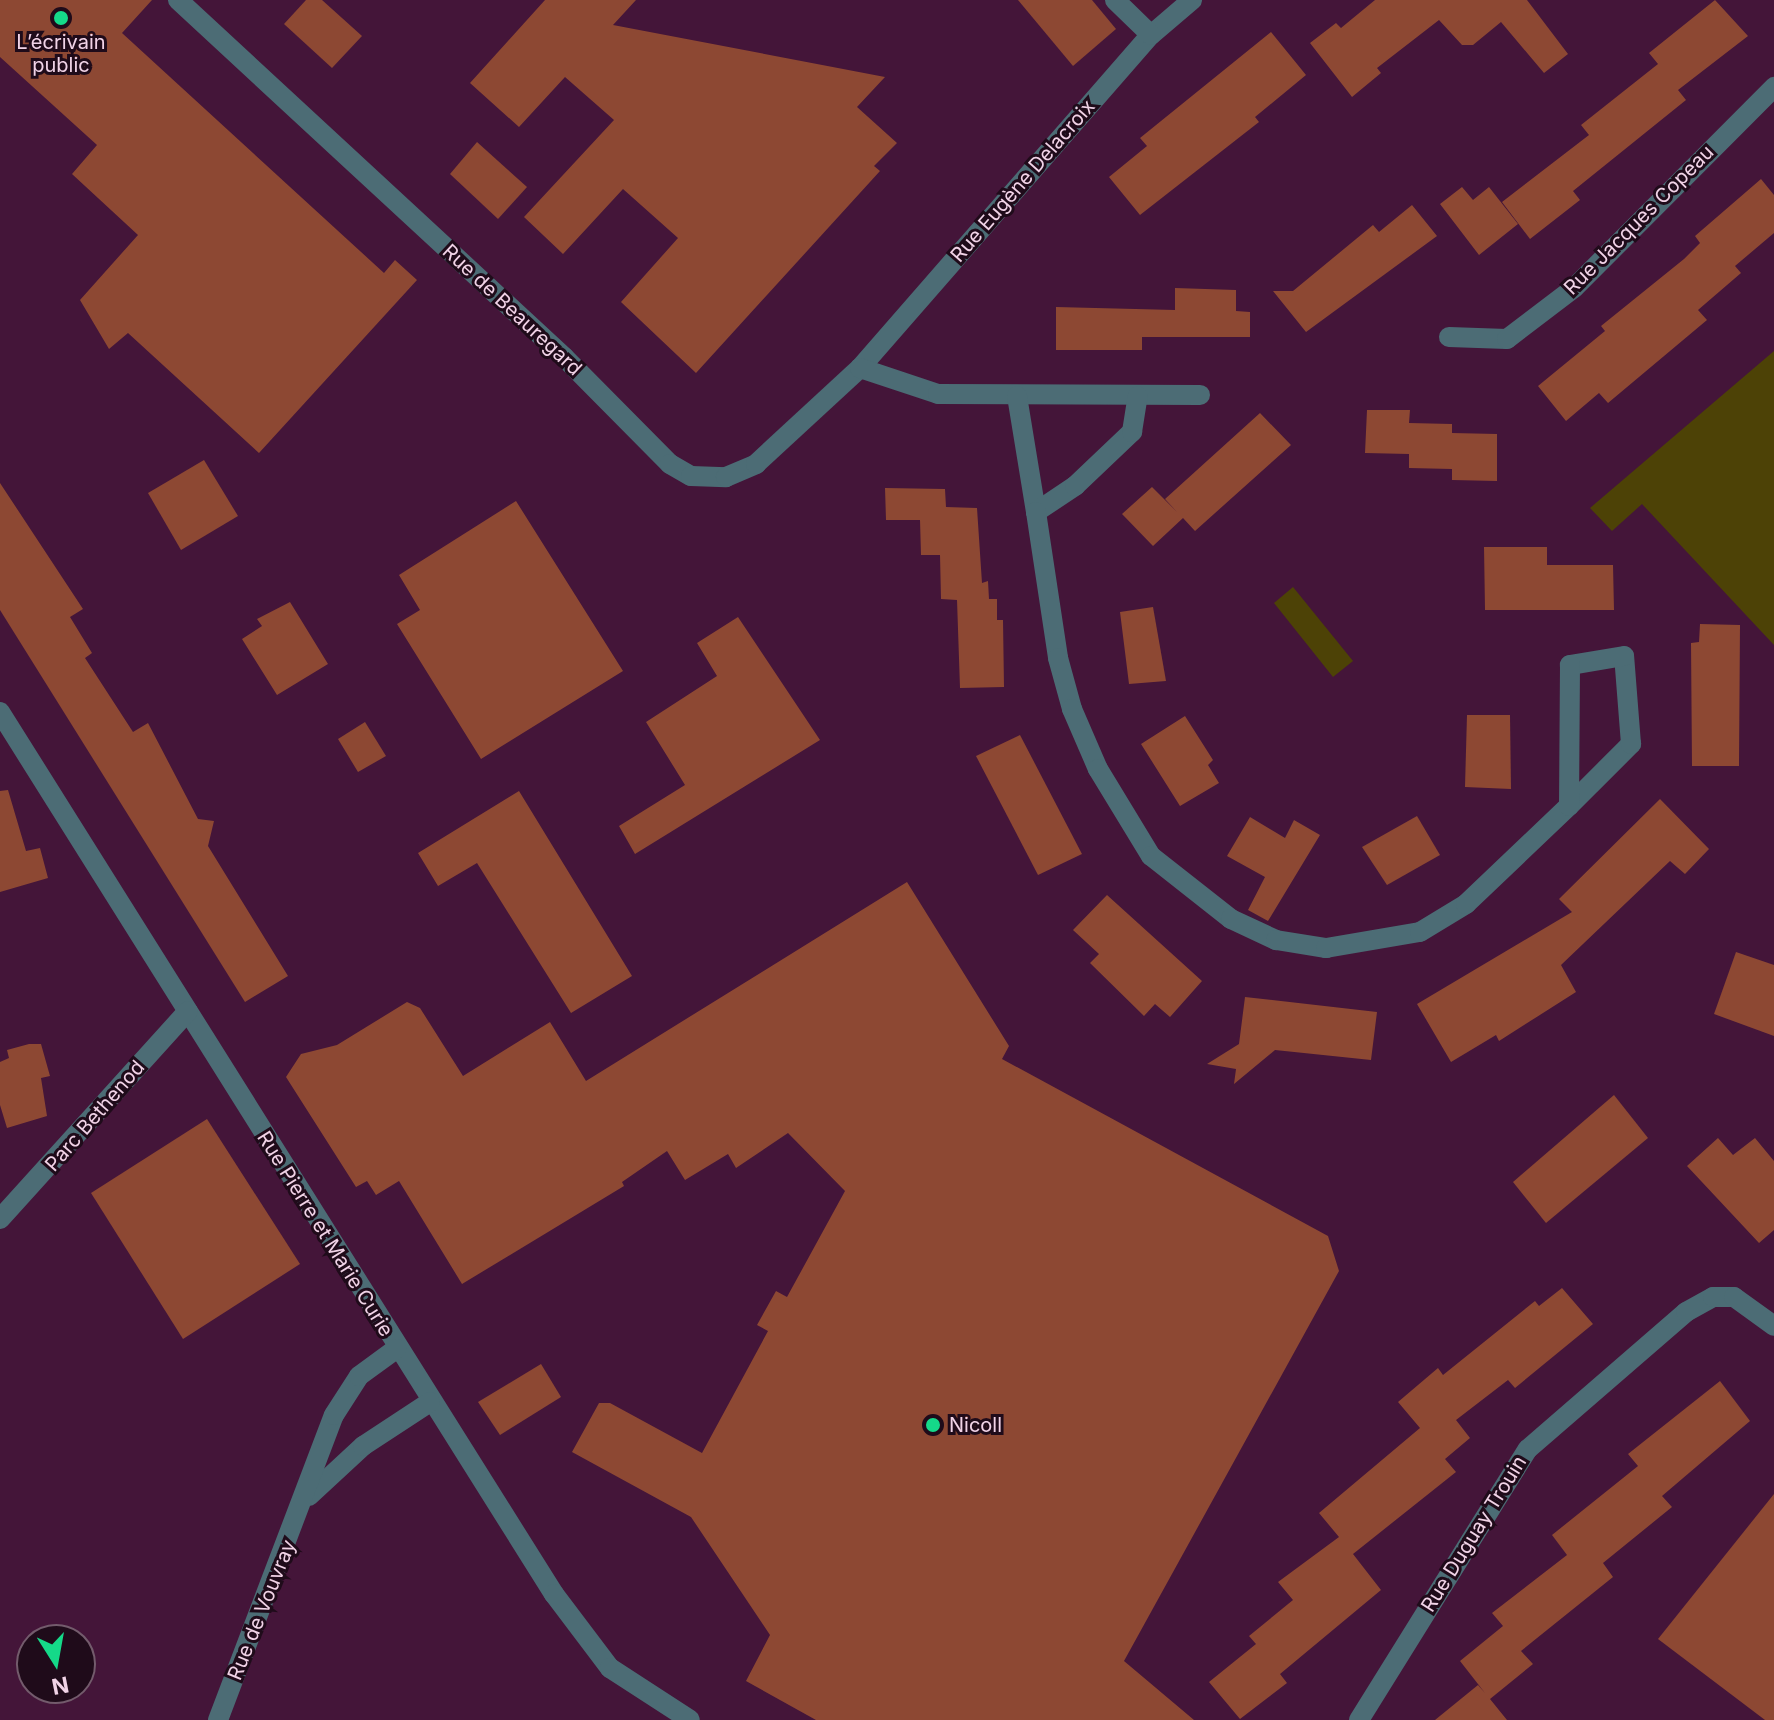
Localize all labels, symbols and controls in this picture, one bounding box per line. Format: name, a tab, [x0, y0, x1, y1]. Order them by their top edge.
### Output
marker: L’écrivain public	[52, 9, 70, 27]
place label: L’écrivain public	[16, 30, 106, 77]
street label: Rue Eugène Delacroix	[946, 95, 1100, 267]
street label: Rue Jacques Copeau	[1559, 140, 1719, 300]
street label: Rue de Beauregard	[438, 239, 586, 381]
street label: Parc Bethenod	[40, 1056, 150, 1176]
street label: Rue Pierre et Marie Curie	[252, 1127, 398, 1341]
place label: Nicoll	[949, 1413, 1002, 1437]
marker: Nicoll	[924, 1416, 942, 1434]
street label: Rue Duguay Trouin	[1416, 1451, 1532, 1617]
street label: Rue de Vouvray	[223, 1536, 301, 1684]
north arrow	[16, 1624, 96, 1704]
text: N	[49, 1671, 71, 1700]

